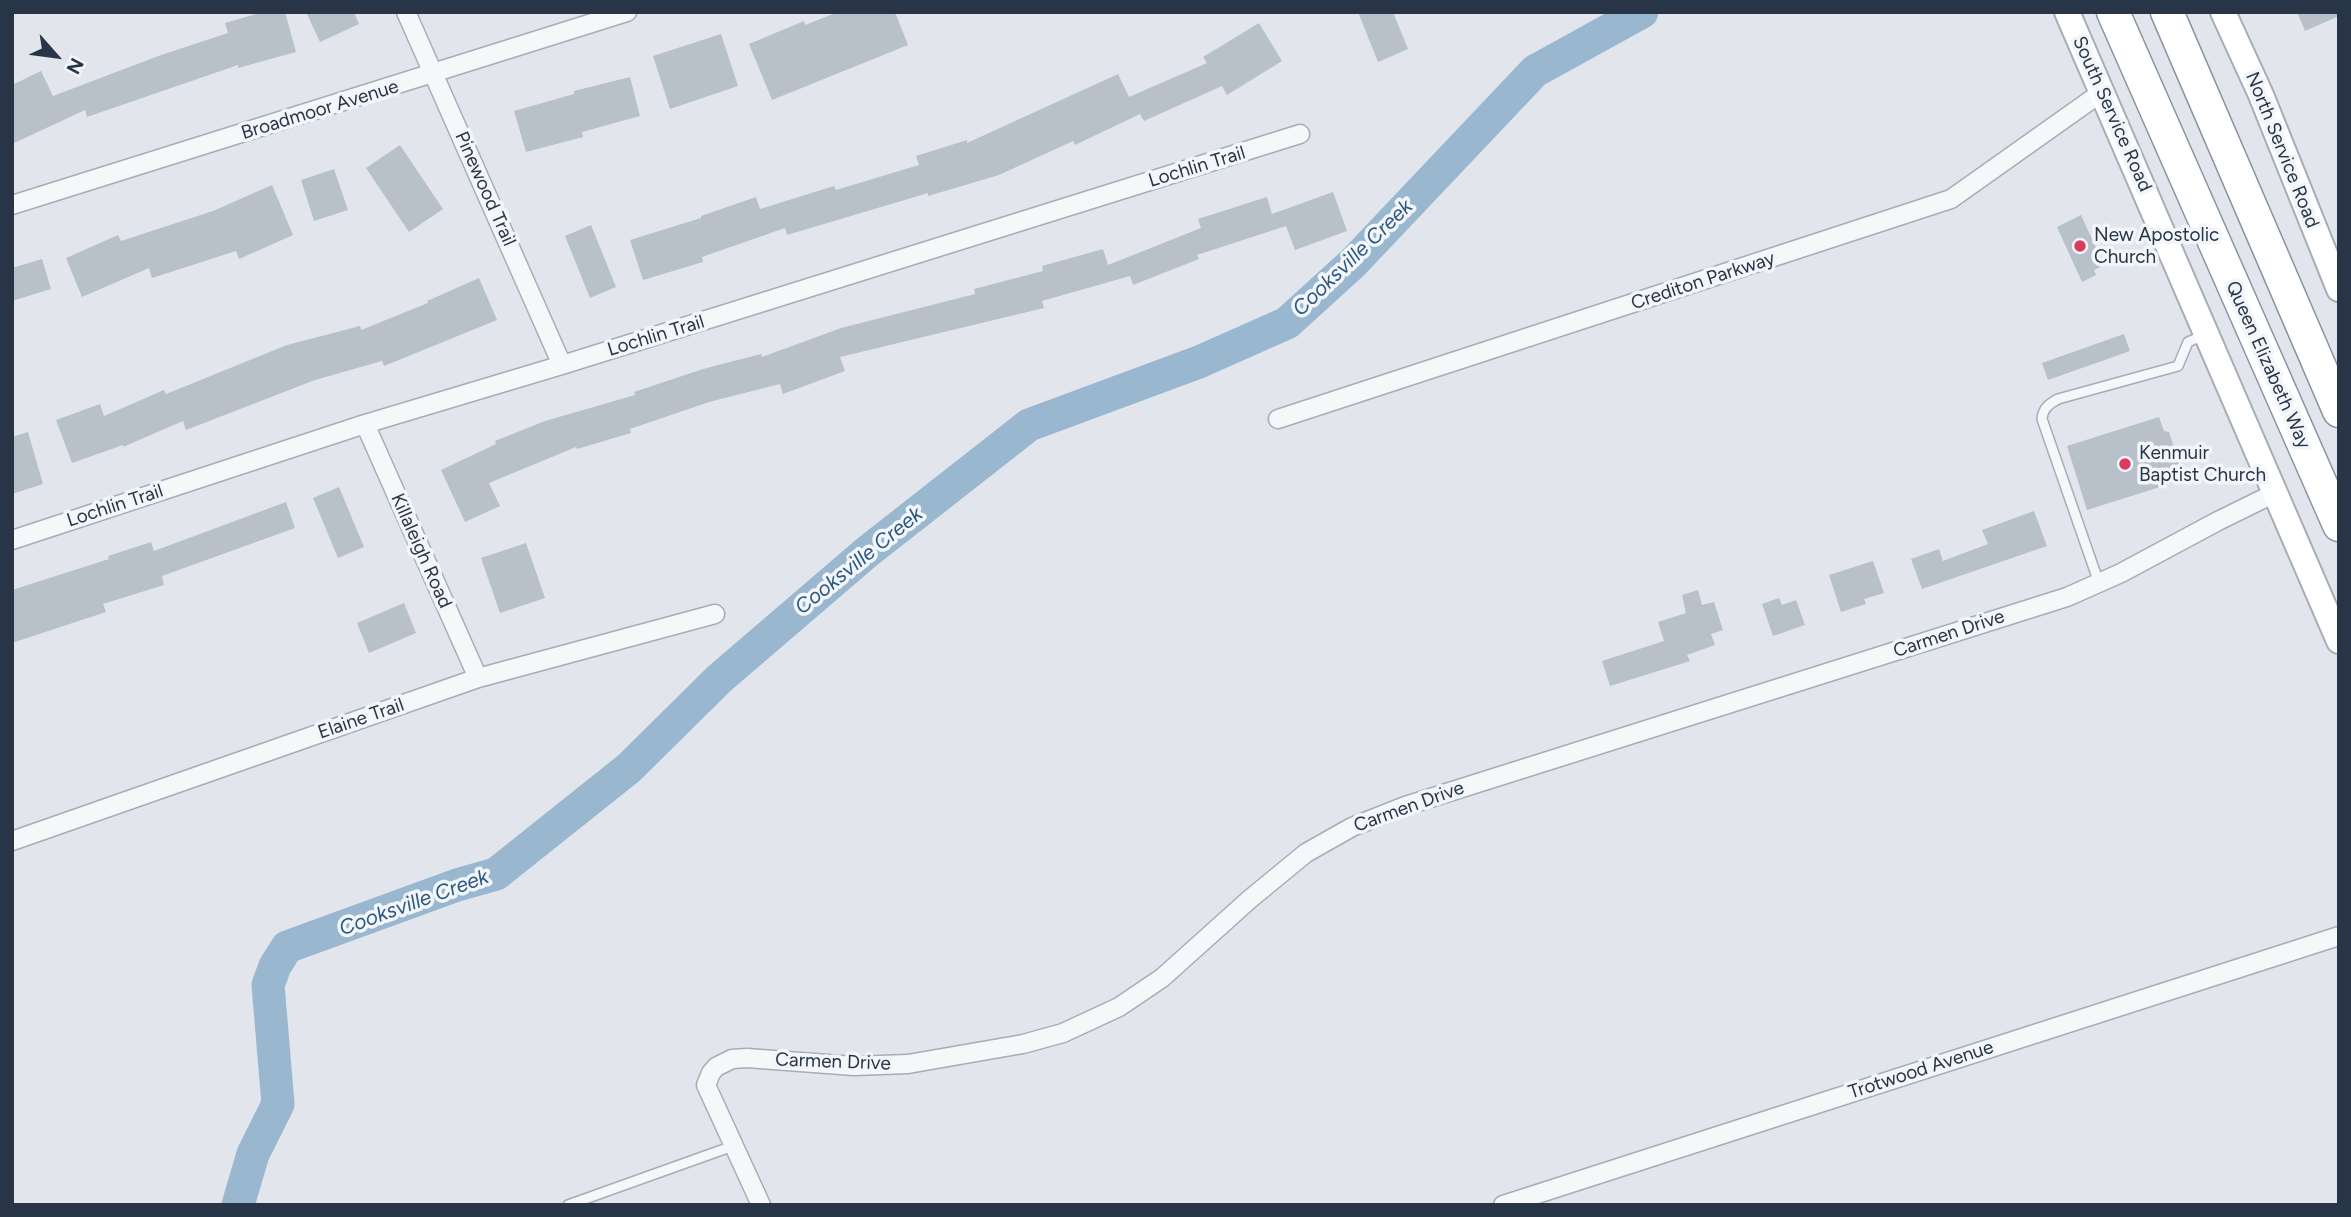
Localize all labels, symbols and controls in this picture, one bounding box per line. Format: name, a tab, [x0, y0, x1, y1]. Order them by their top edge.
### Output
north arrow	[21, 21, 91, 91]
street label: South Service Road	[2068, 33, 2156, 195]
text: N	[61, 54, 89, 78]
street label: North Service Road	[2240, 69, 2324, 231]
street label: Broadmoor Avenue	[239, 75, 401, 145]
street label: Pinewood Trail	[450, 128, 520, 250]
street label: Lochlin Trail	[1146, 141, 1248, 193]
water label: Cooksville Creek	[1288, 194, 1418, 322]
place label: New Apostolic Church	[2094, 224, 2219, 268]
marker: New Apostolic Church	[2072, 238, 2088, 254]
street label: Crediton Parkway	[1628, 247, 1778, 315]
street label: Queen Elizabeth Way	[2221, 278, 2315, 452]
street label: Lochlin Trail	[605, 310, 707, 362]
place label: Kenmuir Baptist Church	[2139, 442, 2266, 486]
marker: Kenmuir Baptist Church	[2117, 456, 2133, 472]
street label: Lochlin Trail	[64, 480, 166, 532]
street label: Killaleigh Road	[386, 490, 456, 612]
water label: Cooksville Creek	[790, 502, 928, 620]
street label: Carmen Drive	[1891, 605, 2007, 663]
street label: Elaine Trail	[315, 694, 407, 744]
street label: Carmen Drive	[1351, 777, 1467, 837]
water label: Cooksville Creek	[336, 864, 492, 942]
street label: Trotwood Avenue	[1846, 1036, 1996, 1104]
street label: Carmen Drive	[775, 1049, 891, 1075]

